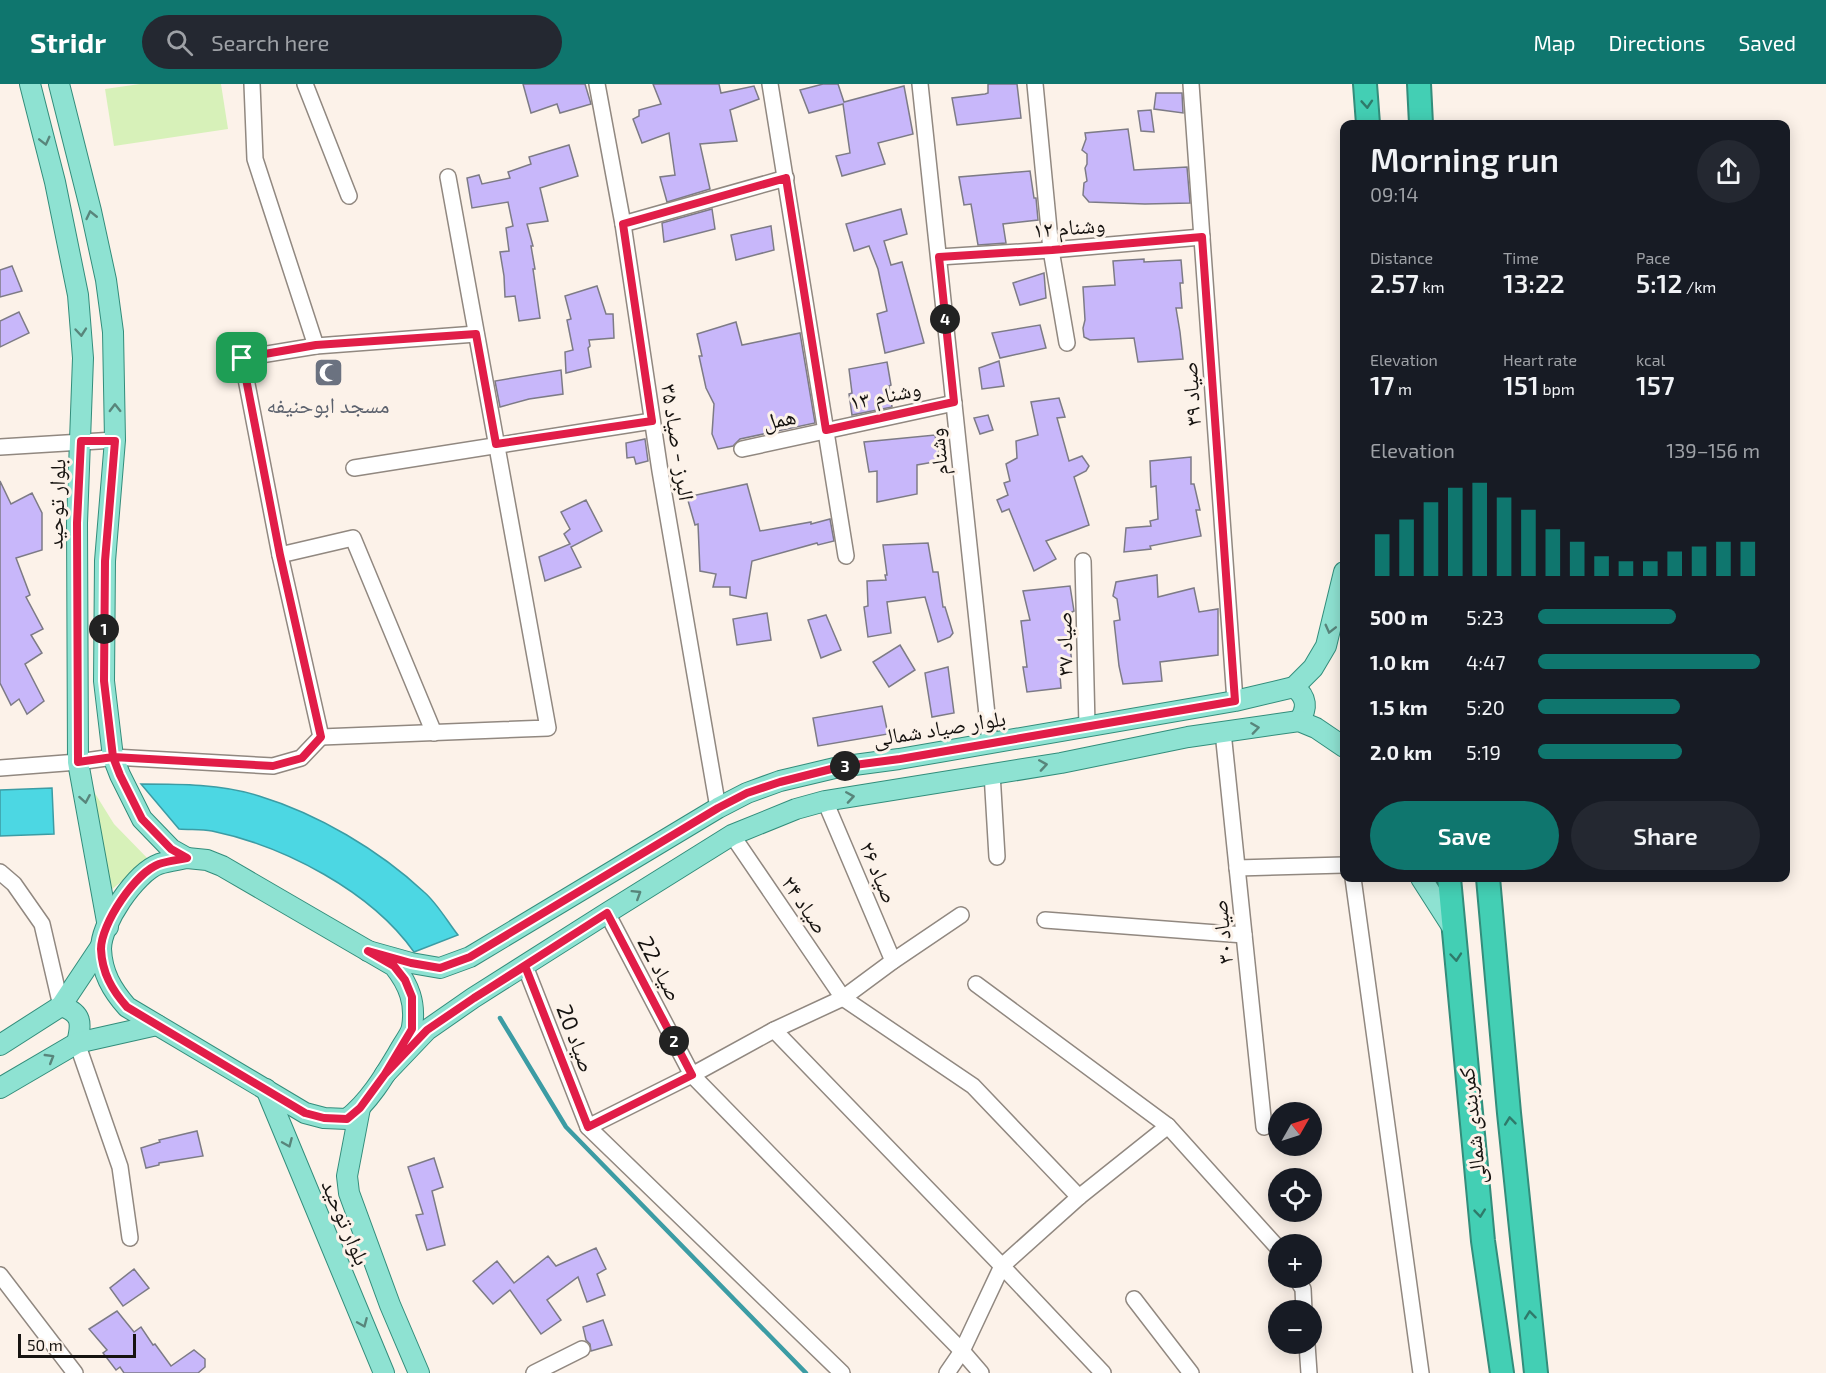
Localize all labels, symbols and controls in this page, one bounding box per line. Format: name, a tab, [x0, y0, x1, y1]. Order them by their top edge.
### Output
search box	[142, 15, 562, 69]
text: Stridr	[30, 25, 106, 59]
icon: search	[163, 26, 196, 59]
text: Search here	[211, 29, 329, 55]
text: Map	[1533, 30, 1576, 55]
text: Directions	[1609, 30, 1705, 55]
text: Saved	[1738, 30, 1796, 55]
one-way arrow	[1360, 100, 1373, 109]
one-way arrow	[38, 135, 50, 145]
text: Morning run	[1370, 139, 1559, 179]
button: share	[1697, 140, 1760, 203]
text: 09:14	[1370, 182, 1418, 206]
one-way arrow	[86, 210, 99, 220]
street label: وشنام ۱۲	[1032, 210, 1106, 245]
text: Distance	[1370, 248, 1433, 267]
text: Time	[1503, 248, 1539, 267]
text: Pace	[1636, 248, 1670, 267]
text: 2.57	[1370, 267, 1419, 298]
text: 13:22	[1503, 267, 1565, 298]
text: 5:12	[1636, 267, 1682, 298]
text: km	[1419, 277, 1445, 296]
text: /km	[1682, 277, 1716, 296]
pin: 4	[930, 304, 960, 334]
text: 4	[940, 309, 950, 328]
one-way arrow	[74, 327, 87, 336]
pin	[216, 332, 267, 383]
icon: arrive	[225, 341, 258, 374]
text: Elevation	[1370, 350, 1438, 369]
text: Heart rate	[1503, 350, 1577, 369]
text: kcal	[1636, 350, 1665, 369]
mosque icon: مسجد ابوحنیفه	[312, 356, 344, 388]
street label: صیاد ۳۹	[1175, 361, 1206, 427]
text: 17	[1370, 369, 1394, 400]
text: 151	[1503, 369, 1539, 400]
text: 157	[1636, 369, 1675, 400]
street label: وشنام ۱۳	[847, 374, 924, 417]
text: m	[1394, 379, 1412, 398]
text: bpm	[1539, 379, 1575, 398]
street label: البرز - صیاد ۳۵	[656, 382, 701, 502]
place label: مسجد ابوحنیفه	[267, 391, 389, 418]
street label: همل	[760, 402, 798, 436]
one-way arrow	[108, 403, 121, 412]
street label: وشنام	[922, 427, 955, 477]
text: Elevation	[1370, 438, 1455, 462]
text: 139–156 m	[1666, 438, 1760, 462]
street label: بلوار توحید	[40, 458, 71, 550]
text: 500 m	[1370, 605, 1428, 629]
text: 5:23	[1466, 605, 1504, 629]
street label: صیاد ۳۷	[1049, 611, 1077, 677]
pin: 1	[89, 614, 119, 644]
text: 1	[101, 619, 107, 638]
one-way arrow	[1325, 624, 1338, 634]
text: 1.0 km	[1370, 650, 1429, 674]
text: 4:47	[1466, 650, 1506, 674]
text: 1.5 km	[1370, 695, 1428, 719]
text: 5:20	[1466, 695, 1505, 719]
street label: بلوار صیاد شمالی	[871, 704, 1008, 752]
one-way arrow	[1251, 722, 1260, 734]
text: 2.0 km	[1370, 740, 1432, 764]
text: 5:19	[1466, 740, 1501, 764]
pin: 3	[830, 751, 860, 781]
text: 3	[840, 756, 850, 775]
one-way arrow	[1038, 760, 1047, 772]
one-way arrow	[845, 791, 855, 804]
one-way arrow	[78, 794, 90, 804]
button: Save	[1370, 801, 1559, 870]
button: Share	[1571, 801, 1760, 870]
street label: صیاد ۲۶	[855, 837, 905, 907]
street label: صیاد ۲۴	[777, 870, 835, 938]
one-way arrow	[631, 890, 641, 902]
street label: صیاد ۳۰	[1205, 898, 1238, 965]
street label: صیاد 22	[633, 931, 689, 1005]
one-way arrow	[1449, 952, 1462, 961]
street label: صیاد 20	[552, 1000, 602, 1076]
pin: 2	[659, 1026, 689, 1056]
text: 2	[669, 1031, 679, 1050]
one-way arrow	[44, 1054, 54, 1066]
street label: کمربندی شمالی	[1452, 1066, 1492, 1186]
north arrow	[1268, 1102, 1322, 1156]
map controls	[1268, 1102, 1322, 1354]
one-way arrow	[1504, 1116, 1517, 1125]
one-way arrow	[281, 1137, 293, 1148]
button: locate	[1268, 1168, 1322, 1222]
street label: بلوار توحید	[316, 1175, 377, 1269]
one-way arrow	[1473, 1209, 1486, 1218]
button: +	[1268, 1234, 1322, 1288]
button: −	[1268, 1300, 1322, 1354]
one-way arrow	[1524, 1310, 1537, 1319]
one-way arrow	[356, 1317, 368, 1328]
scale bar	[18, 1331, 136, 1358]
text: 50 m	[27, 1335, 63, 1354]

